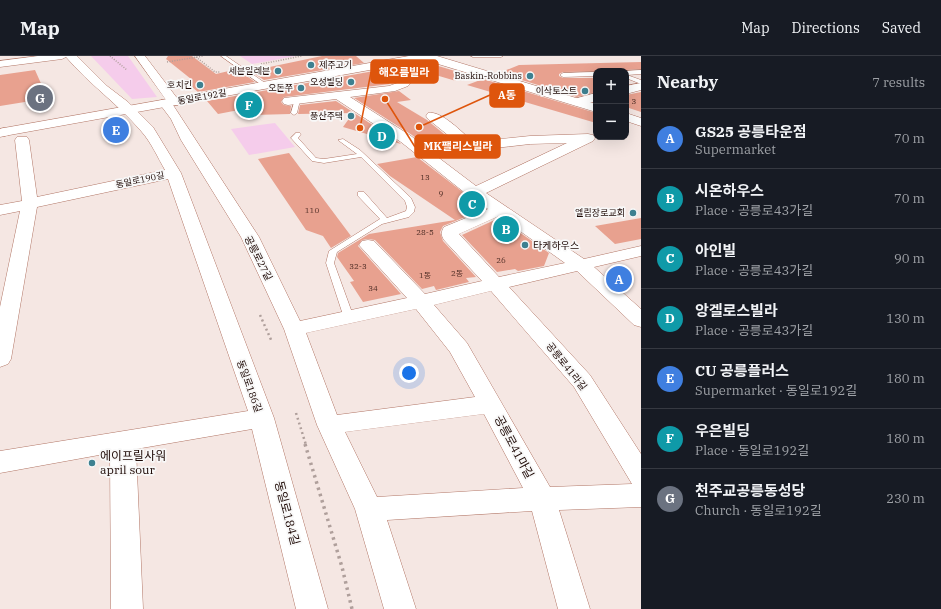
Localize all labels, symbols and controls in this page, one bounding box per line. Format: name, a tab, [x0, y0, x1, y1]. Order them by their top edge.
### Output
text: Map	[20, 16, 60, 40]
text: Map	[741, 19, 770, 37]
text: Directions	[792, 19, 860, 37]
text: Saved	[882, 19, 921, 37]
place label: 제주고기	[319, 59, 352, 70]
marker: 제주고기	[306, 60, 316, 70]
callout: 해오름빌라	[371, 60, 438, 83]
place label: 세븐일레븐	[229, 65, 270, 76]
text: 해오름빌라	[379, 65, 429, 79]
marker: 세븐일레븐	[273, 66, 283, 76]
map controls	[593, 68, 629, 140]
button: +	[593, 68, 629, 104]
place label: Baskin-Robbins	[455, 70, 522, 81]
marker: Baskin-Robbins	[525, 71, 535, 81]
text: Nearby	[657, 71, 718, 93]
text: 7 results	[872, 74, 925, 91]
place label: 오성빌딩	[310, 76, 343, 87]
marker: 오성빌딩	[346, 77, 356, 87]
place label: 호치킨	[167, 79, 192, 90]
marker: 호치킨	[195, 80, 205, 90]
place label: 오돈쭈	[268, 82, 293, 93]
pin: G	[27, 83, 53, 113]
marker: 오돈쭈	[296, 83, 306, 93]
callout: A동	[490, 84, 524, 107]
place label: 이삭토스트	[536, 85, 577, 96]
marker: 이삭토스트	[580, 86, 590, 96]
street label: 동일로192길	[177, 87, 227, 106]
text: A동	[498, 88, 516, 102]
pin: F	[236, 90, 262, 120]
house number: 3	[632, 96, 637, 106]
button: −	[593, 104, 629, 140]
place label: 풍산주택	[310, 110, 343, 121]
marker: 풍산주택	[346, 111, 356, 121]
pin: E	[103, 115, 129, 145]
pin: D	[369, 121, 395, 151]
text: GS25 공릉타운점	[695, 122, 807, 141]
text: A	[665, 130, 675, 147]
text: 70 m	[894, 130, 925, 147]
callout: MK팰리스빌라	[415, 135, 500, 158]
text: MK팰리스빌라	[424, 139, 492, 153]
text: Supermarket	[695, 141, 776, 158]
street label: 동일로190길	[115, 169, 165, 190]
house number: 13	[420, 172, 430, 182]
text: 시온하우스	[695, 181, 764, 200]
house number: 9	[439, 188, 444, 198]
pin: C	[459, 189, 485, 219]
text: B	[665, 190, 675, 207]
text: 70 m	[894, 190, 925, 207]
text: Place · 공릉로43가길	[695, 202, 813, 219]
house number: 110	[305, 205, 319, 215]
place label: 엘림장로교회	[575, 207, 625, 218]
marker: 엘림장로교회	[628, 208, 638, 218]
pin: B	[493, 214, 519, 244]
house number: 28-5	[416, 227, 434, 237]
street label: 공릉로27길	[242, 234, 275, 283]
place label: 타케하우스	[533, 239, 579, 252]
marker: 타케하우스	[520, 240, 530, 250]
text: 아인빌	[695, 241, 736, 260]
text: C	[666, 250, 674, 267]
text: 90 m	[894, 250, 925, 267]
house number: 26	[496, 255, 506, 265]
house number: 32-3	[349, 261, 367, 271]
text: Place · 공릉로43가길	[695, 262, 813, 279]
pin: A	[606, 264, 632, 294]
house number: 2동	[451, 268, 463, 278]
house number: 1동	[419, 270, 431, 280]
house number: 34	[368, 283, 378, 293]
text: 앙겔로스빌라	[695, 301, 778, 320]
text: D	[665, 310, 675, 327]
text: 130 m	[886, 310, 925, 327]
text: Place · 공릉로43가길	[695, 322, 813, 339]
street label: 공릉로41라길	[543, 340, 590, 393]
street label: 동일로186길	[234, 358, 265, 414]
text: CU 공릉플러스	[695, 361, 789, 380]
your location	[399, 363, 419, 383]
text: E	[666, 370, 674, 387]
text: 180 m	[886, 370, 925, 387]
text: Supermarket · 동일로192길	[695, 382, 857, 399]
street label: 공릉로41마길	[491, 413, 537, 481]
text: 우은빌딩	[695, 421, 750, 440]
text: F	[666, 430, 674, 447]
text: 180 m	[886, 430, 925, 447]
text: Place · 동일로192길	[695, 442, 809, 459]
place label: 에이프릴사워 april sour	[100, 448, 166, 477]
marker: 에이프릴사워 april sour	[87, 458, 97, 468]
street label: 동일로184길	[272, 479, 303, 547]
text: 천주교공릉동성당	[695, 481, 805, 500]
text: G	[665, 490, 675, 507]
text: 230 m	[886, 490, 925, 507]
text: Church · 동일로192길	[695, 502, 822, 519]

